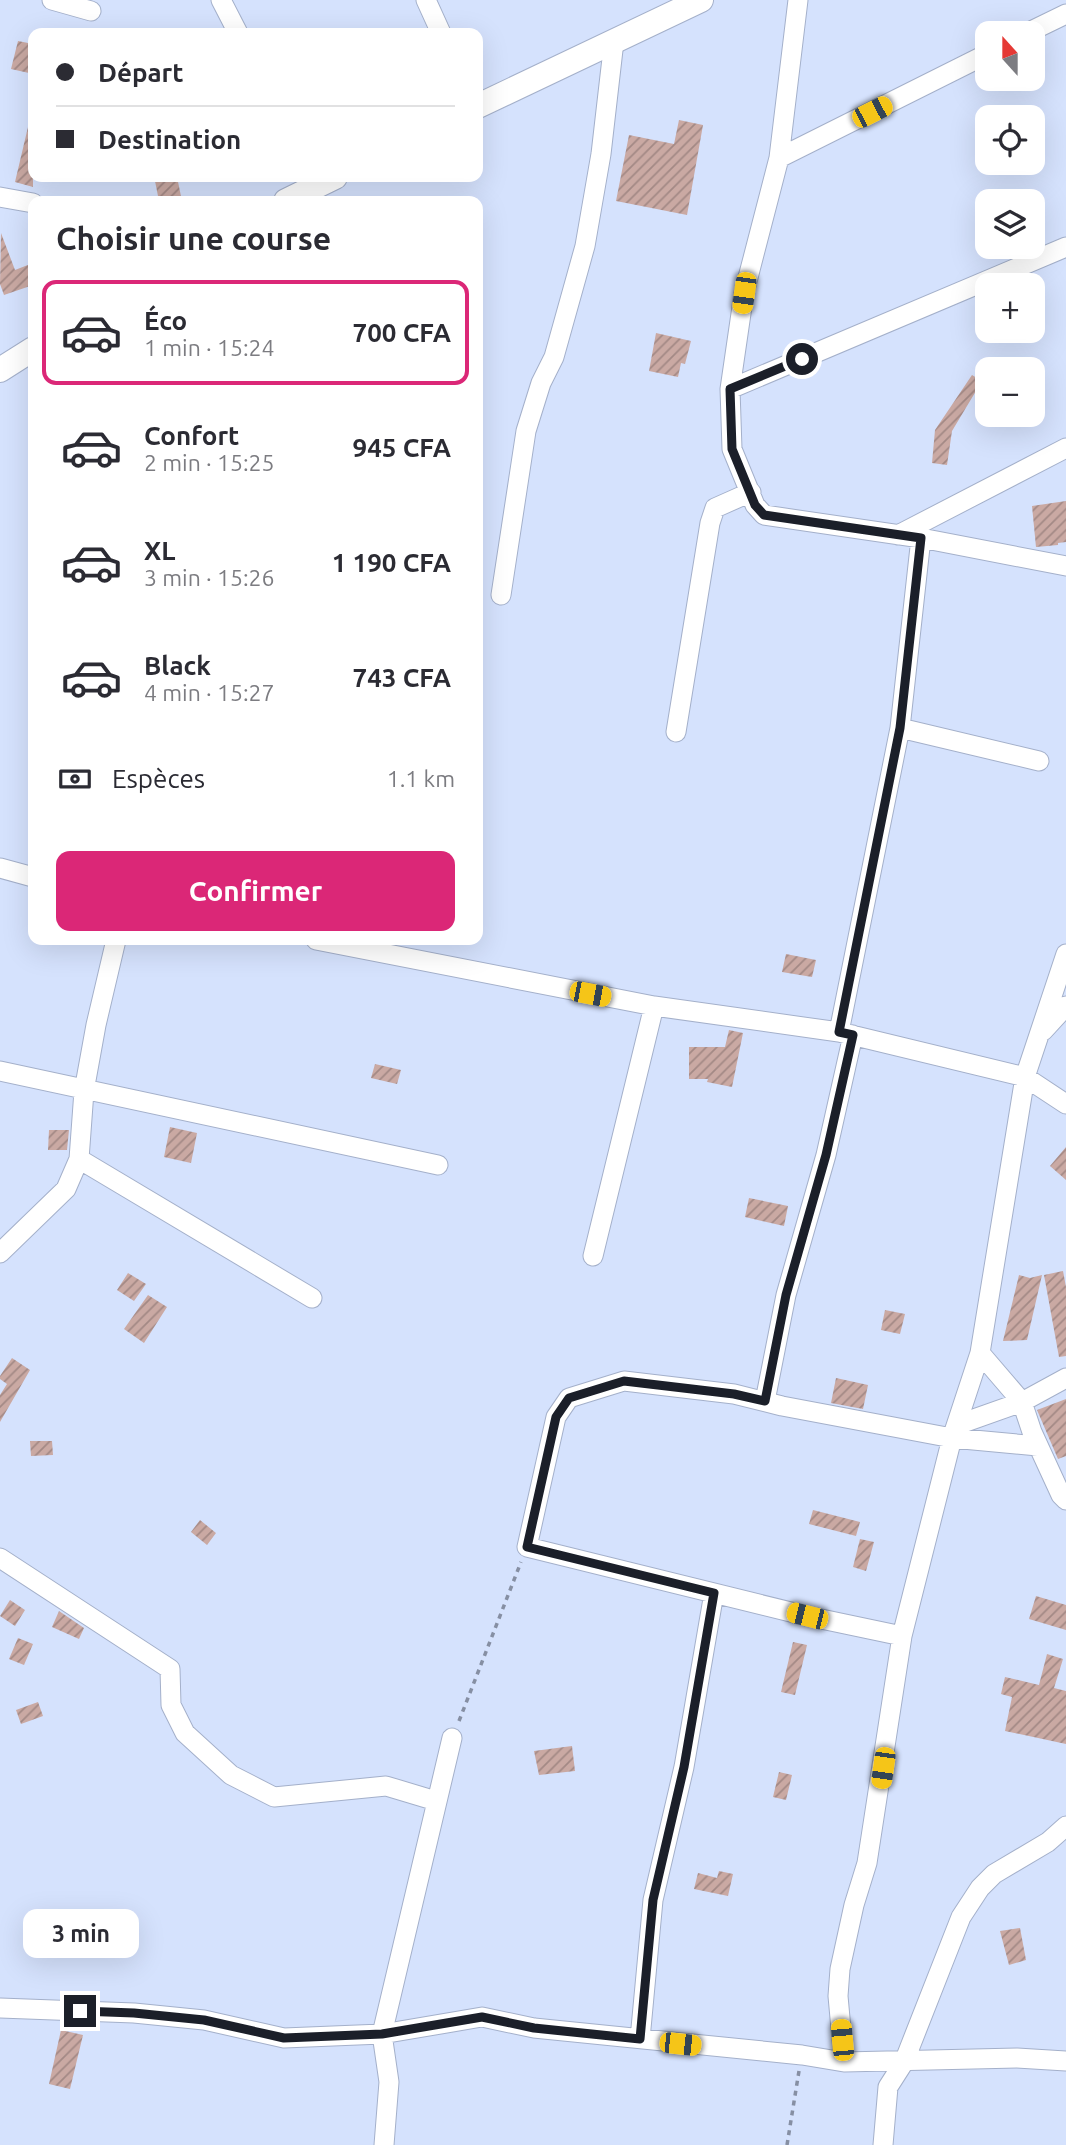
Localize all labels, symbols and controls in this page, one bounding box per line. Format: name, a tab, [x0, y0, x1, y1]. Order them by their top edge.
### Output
north arrow	[975, 21, 1045, 91]
map controls	[975, 21, 1045, 427]
text: Départ	[98, 58, 184, 87]
car	[849, 93, 896, 131]
button: locate	[975, 105, 1045, 175]
text: Destination	[98, 125, 241, 154]
button: layers	[975, 189, 1045, 259]
text: Choisir une course	[56, 220, 331, 256]
car	[731, 271, 758, 315]
button: +	[975, 273, 1045, 343]
icon: car	[60, 301, 123, 364]
text: Éco	[144, 306, 187, 335]
text: 700 CFA	[353, 318, 451, 347]
text: 1 min · 15:24	[144, 335, 275, 360]
route start	[786, 343, 818, 375]
button: −	[975, 357, 1045, 427]
icon: car	[60, 416, 123, 479]
text: Confort	[144, 421, 239, 450]
text: 945 CFA	[353, 433, 451, 462]
text: 2 min · 15:25	[144, 450, 275, 475]
icon: car	[60, 531, 123, 594]
text: XL	[144, 536, 175, 565]
text: 1 190 CFA	[332, 548, 451, 577]
text: 3 min · 15:26	[144, 565, 275, 590]
icon: car	[60, 646, 123, 709]
text: Black	[144, 651, 211, 680]
text: 743 CFA	[353, 663, 451, 692]
text: 4 min · 15:27	[144, 680, 275, 705]
icon: cash	[56, 760, 94, 798]
text: Espèces	[112, 764, 205, 793]
text: 1.1 km	[387, 766, 455, 791]
button: Confirmer	[56, 851, 455, 931]
car	[568, 980, 613, 1008]
car	[785, 1601, 830, 1631]
car	[870, 1746, 897, 1790]
callout: 3 min	[22, 1910, 138, 1958]
text: 3 min	[52, 1921, 110, 1946]
route end	[64, 1995, 96, 2027]
car	[830, 2018, 855, 2062]
car	[659, 2031, 702, 2057]

